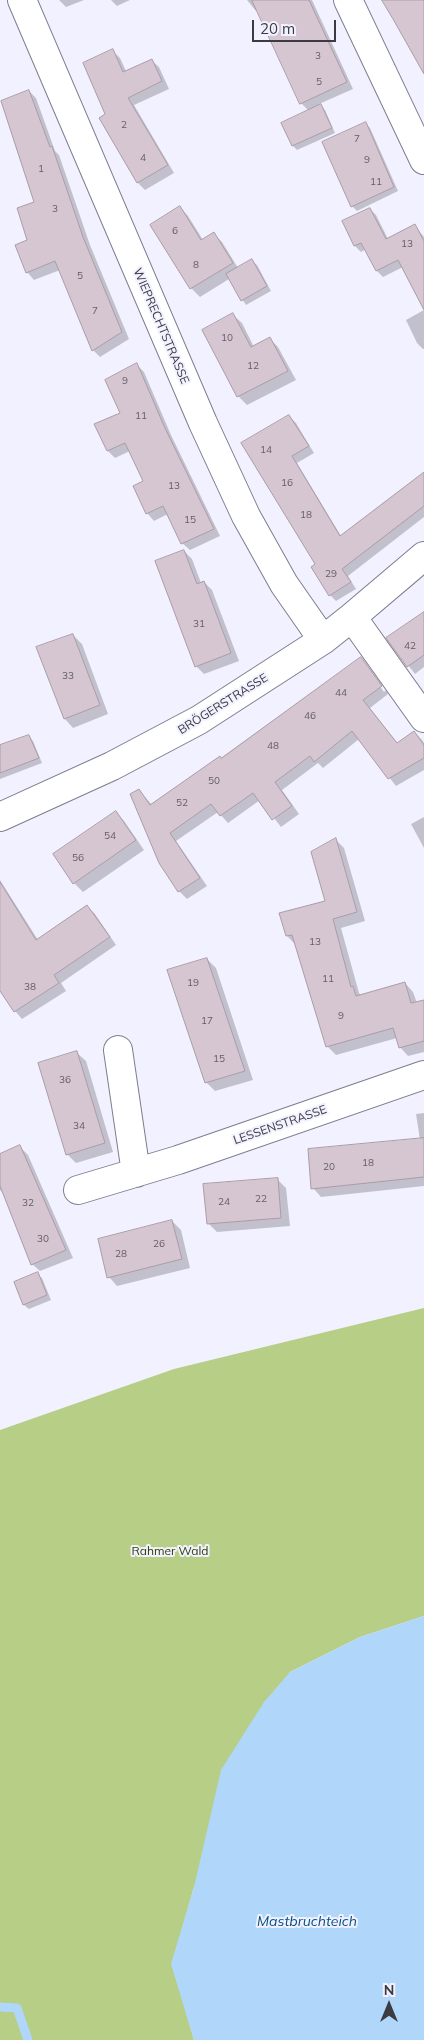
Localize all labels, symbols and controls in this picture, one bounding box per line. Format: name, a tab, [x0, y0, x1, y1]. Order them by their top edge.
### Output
scale bar	[254, 10, 338, 42]
text: 20 m	[260, 19, 295, 38]
house number: 3	[315, 50, 321, 62]
house number: 5	[316, 76, 322, 88]
house number: 2	[121, 119, 127, 131]
house number: 7	[354, 133, 360, 145]
house number: 4	[140, 152, 146, 164]
house number: 9	[364, 154, 370, 166]
house number: 1	[38, 163, 44, 175]
house number: 11	[370, 176, 382, 188]
house number: 3	[52, 203, 58, 215]
house number: 6	[172, 225, 178, 237]
house number: 13	[401, 238, 413, 250]
house number: 8	[193, 259, 199, 271]
street label: WIEPRECHTSTRASSE	[130, 266, 192, 386]
house number: 5	[77, 270, 83, 282]
house number: 7	[92, 305, 98, 317]
house number: 10	[221, 332, 233, 344]
house number: 12	[247, 360, 259, 372]
house number: 9	[122, 375, 128, 387]
house number: 11	[135, 410, 147, 422]
house number: 14	[260, 444, 272, 456]
house number: 16	[281, 477, 293, 489]
house number: 13	[168, 480, 180, 492]
house number: 18	[300, 509, 312, 521]
house number: 15	[184, 514, 196, 526]
house number: 29	[325, 568, 337, 580]
house number: 31	[193, 618, 205, 630]
house number: 42	[404, 640, 416, 652]
house number: 33	[62, 670, 74, 682]
street label: BRÖGERSTRASSE	[175, 671, 271, 737]
house number: 44	[335, 687, 347, 699]
house number: 46	[304, 710, 316, 722]
house number: 48	[267, 740, 279, 752]
house number: 50	[208, 775, 220, 787]
house number: 52	[176, 797, 188, 809]
house number: 54	[104, 830, 116, 842]
house number: 56	[72, 852, 84, 864]
house number: 13	[309, 936, 321, 948]
house number: 11	[322, 973, 334, 985]
house number: 19	[187, 977, 199, 989]
house number: 38	[24, 981, 36, 993]
house number: 9	[338, 1010, 344, 1022]
house number: 17	[201, 1015, 213, 1027]
house number: 15	[213, 1053, 225, 1065]
house number: 36	[59, 1074, 71, 1086]
street label: LESSENSTRASSE	[231, 1102, 329, 1148]
house number: 34	[73, 1120, 85, 1132]
house number: 18	[362, 1157, 374, 1169]
house number: 20	[323, 1161, 335, 1173]
house number: 22	[255, 1193, 267, 1205]
house number: 24	[218, 1196, 230, 1208]
house number: 32	[22, 1197, 34, 1209]
house number: 30	[37, 1233, 49, 1245]
house number: 26	[153, 1238, 165, 1250]
house number: 28	[115, 1248, 127, 1260]
park label: Rahmer Wald	[132, 1544, 208, 1558]
water label: Mastbruchteich	[257, 1914, 357, 1930]
north arrow	[364, 1980, 414, 2030]
text: N	[384, 1981, 394, 1999]

